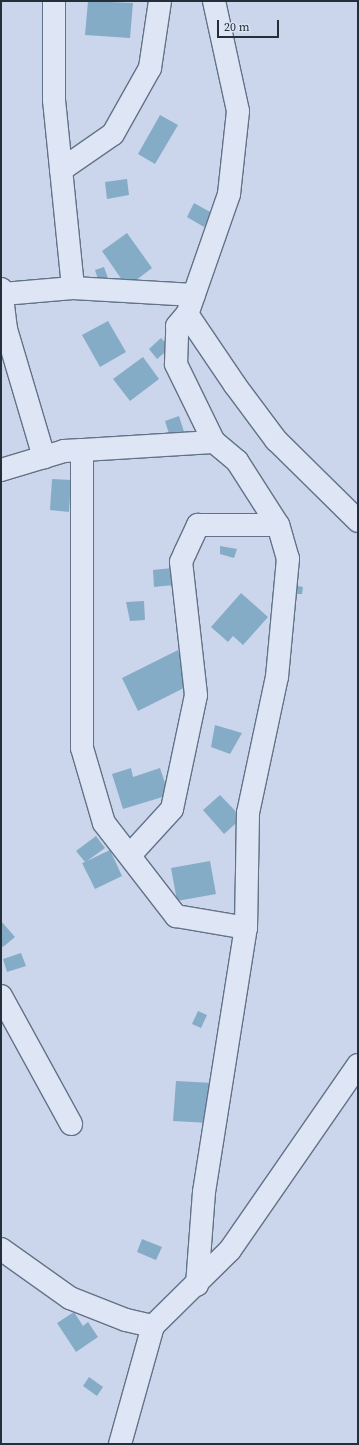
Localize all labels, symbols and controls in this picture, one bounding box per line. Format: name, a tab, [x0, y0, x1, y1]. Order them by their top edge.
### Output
scale bar	[219, 12, 281, 38]
text: 20 m	[224, 19, 250, 35]

